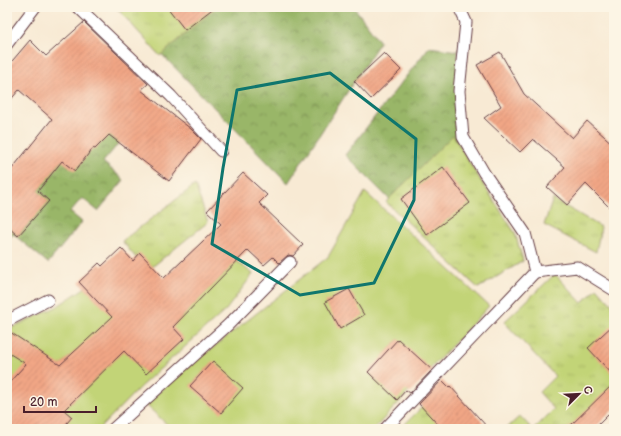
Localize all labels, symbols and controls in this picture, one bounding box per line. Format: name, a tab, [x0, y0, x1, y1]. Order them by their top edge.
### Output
north arrow	[559, 374, 599, 414]
text: С	[580, 384, 595, 397]
scale bar	[24, 388, 96, 414]
text: 20 m	[30, 395, 57, 410]

